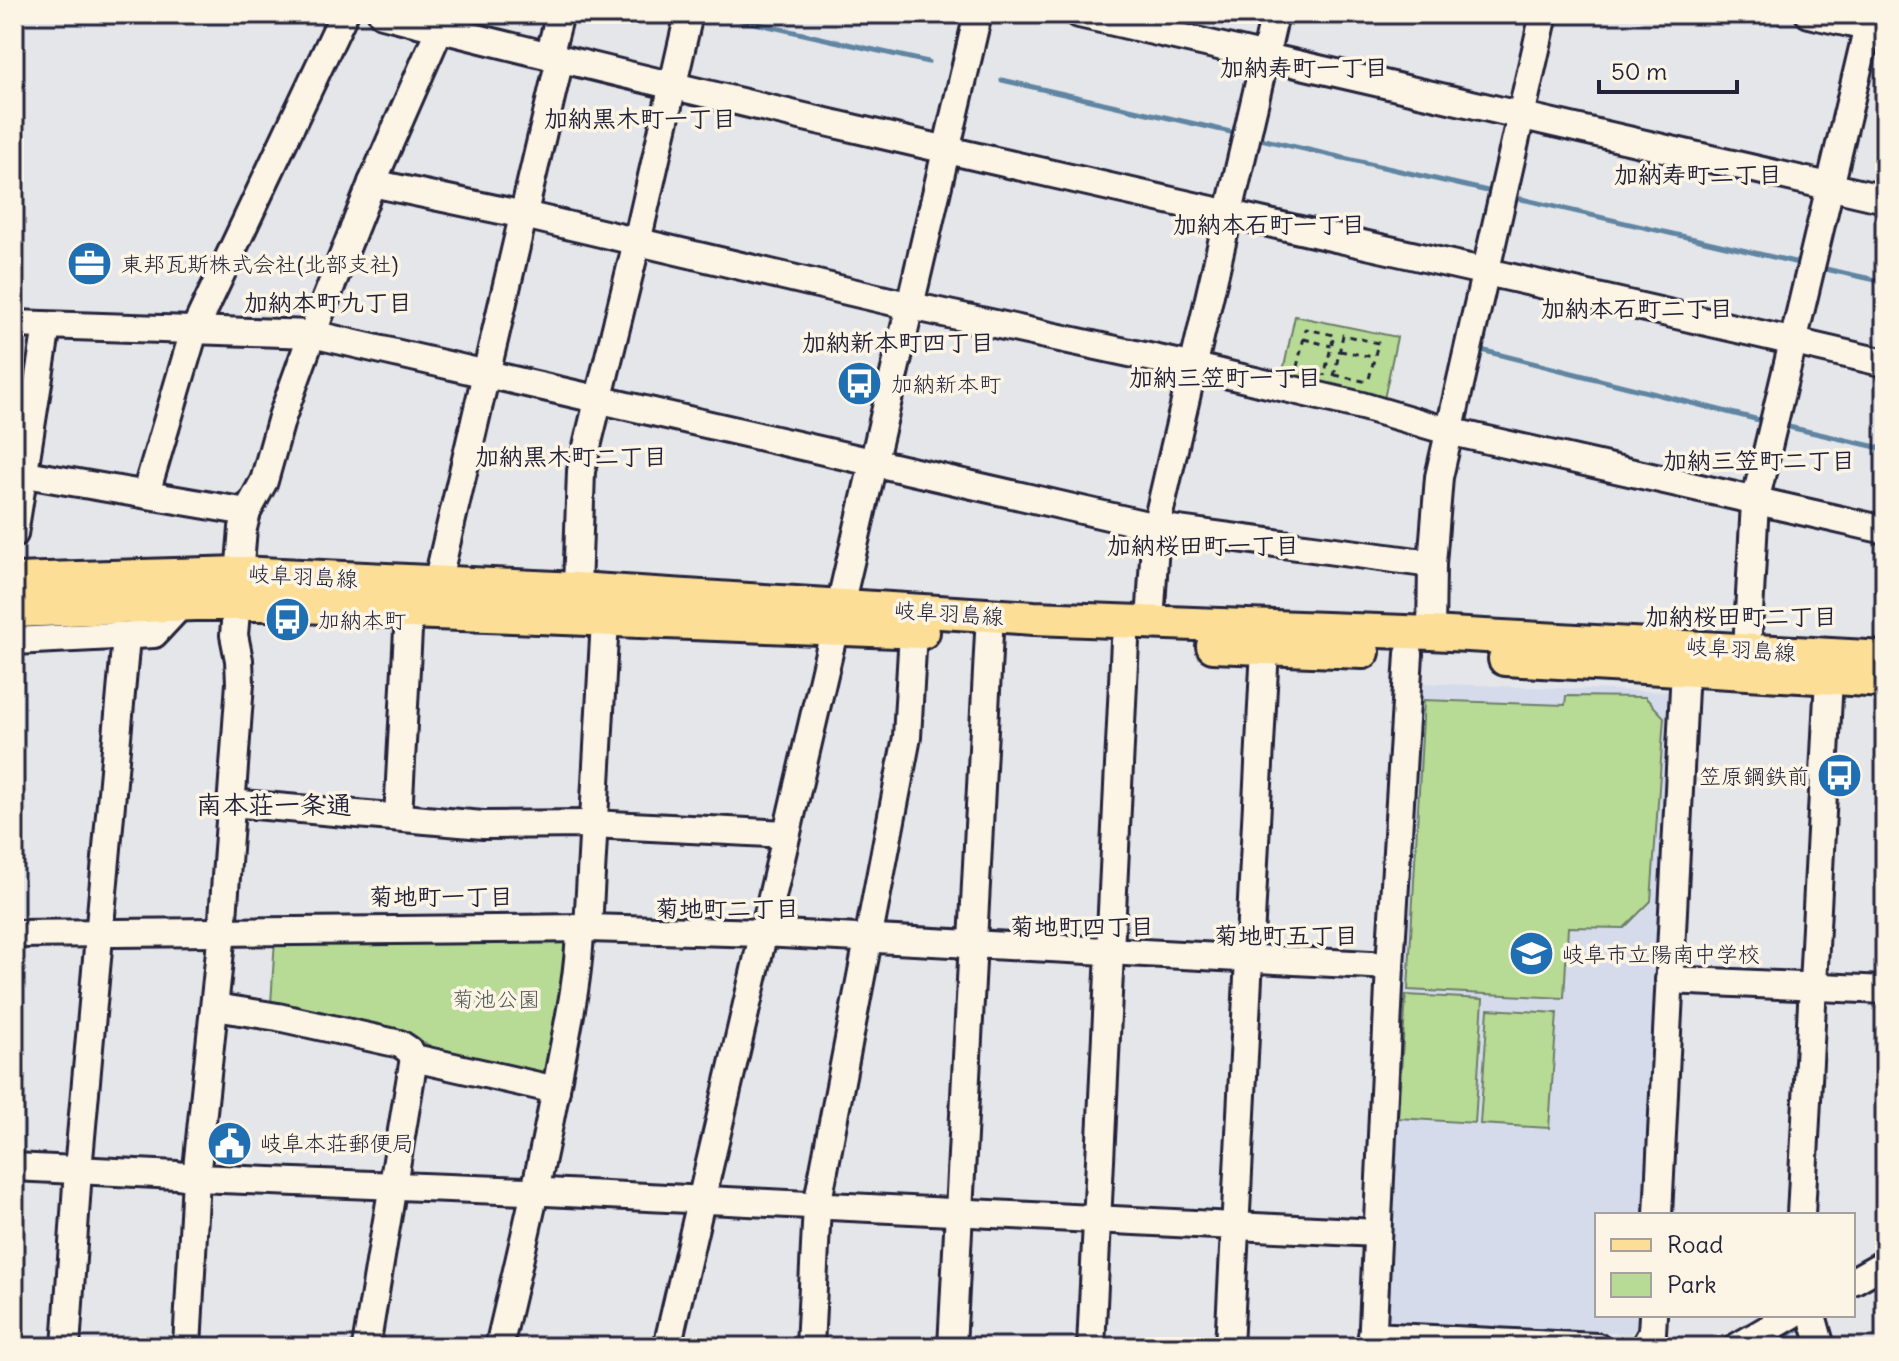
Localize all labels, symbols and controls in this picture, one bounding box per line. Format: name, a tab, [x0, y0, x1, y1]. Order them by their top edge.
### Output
scale bar	[1599, 44, 1737, 94]
district label: 加納寿町一丁目	[1220, 52, 1388, 82]
text: 50 m	[1611, 56, 1667, 86]
district label: 加納黒木町一丁目	[544, 103, 736, 133]
district label: 加納寿町二丁目	[1614, 159, 1782, 189]
district label: 加納本石町一丁目	[1173, 209, 1365, 239]
office icon: 東邦瓦斯株式会社(北部支社)	[66, 240, 114, 288]
place label: 東邦瓦斯株式会社(北部支社)	[121, 250, 398, 278]
district label: 加納本町九丁目	[244, 287, 412, 317]
district label: 加納本石町二丁目	[1541, 293, 1733, 323]
district label: 加納新本町四丁目	[802, 327, 994, 357]
bus stop icon: 加納新本町	[836, 360, 884, 408]
district label: 加納三笠町一丁目	[1129, 362, 1321, 392]
place label: 加納新本町	[891, 370, 1001, 398]
district label: 加納黒木町二丁目	[475, 441, 667, 471]
district label: 加納三笠町二丁目	[1663, 445, 1855, 475]
district label: 加納桜田町一丁目	[1107, 530, 1299, 560]
street label: 岐阜羽島線	[247, 559, 359, 593]
street label: 岐阜羽島線	[893, 595, 1005, 631]
bus stop icon: 加納本町	[263, 596, 311, 644]
district label: 加納桜田町二丁目	[1645, 601, 1837, 631]
place label: 加納本町	[318, 606, 406, 634]
street label: 岐阜羽島線	[1685, 631, 1797, 667]
bus stop icon: 笠原鋼鉄前	[1816, 752, 1864, 800]
place label: 笠原鋼鉄前	[1699, 762, 1809, 790]
district label: 南本荘一条通	[196, 788, 352, 821]
district label: 菊地町一丁目	[369, 881, 513, 911]
district label: 菊地町二丁目	[655, 893, 799, 923]
district label: 菊地町四丁目	[1010, 911, 1154, 941]
district label: 菊地町五丁目	[1214, 920, 1358, 950]
school or university icon: 岐阜市立陽南中学校	[1507, 930, 1555, 978]
place label: 岐阜市立陽南中学校	[1562, 940, 1760, 968]
park label: 菊池公園	[452, 985, 540, 1013]
public building icon: 岐阜本荘郵便局	[205, 1119, 253, 1167]
place label: 岐阜本荘郵便局	[260, 1129, 414, 1157]
legend	[1595, 1213, 1855, 1317]
text: Road	[1667, 1229, 1723, 1259]
text: Park	[1667, 1269, 1717, 1299]

